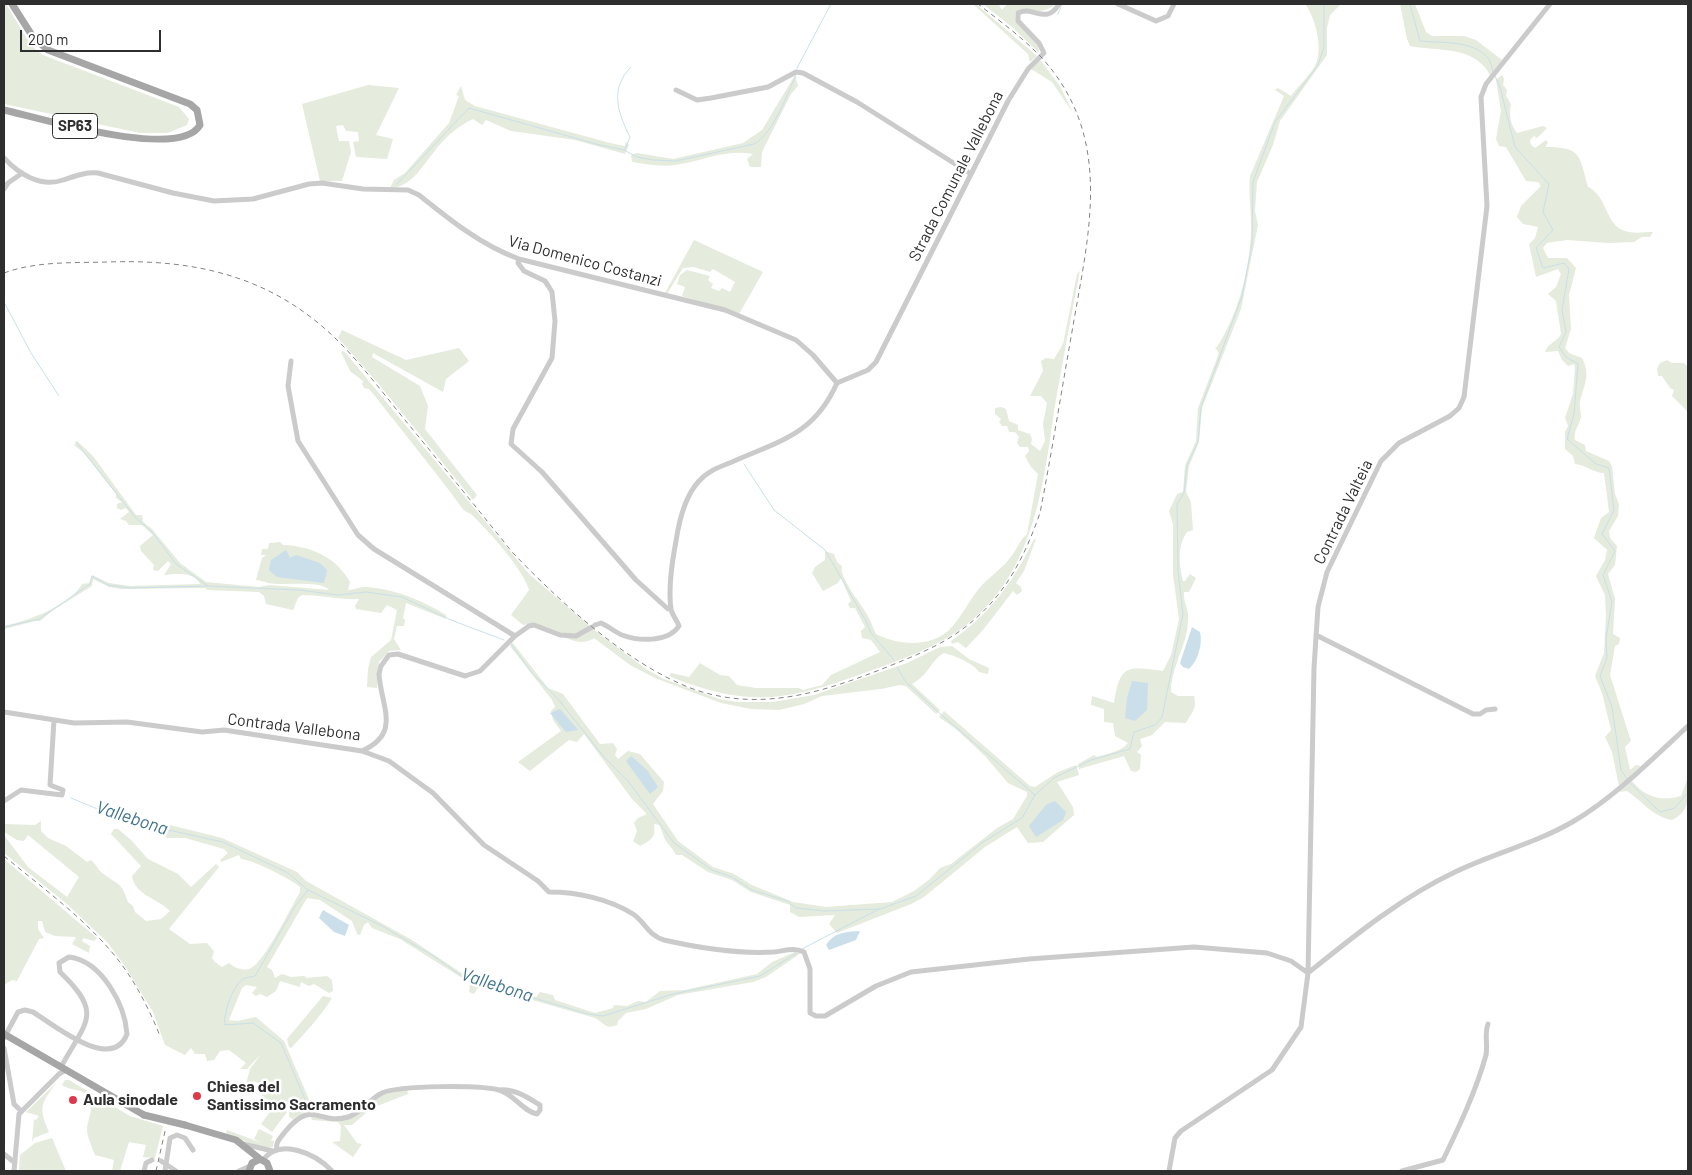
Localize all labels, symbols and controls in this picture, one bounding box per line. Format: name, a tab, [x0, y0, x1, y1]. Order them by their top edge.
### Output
scale bar	[22, 20, 164, 52]
text: 200 m	[28, 30, 68, 48]
street label: Strada Comunale Vallebona	[905, 88, 1007, 264]
road number: SP63	[52, 114, 98, 138]
street label: Via Domenico Costanzi	[506, 231, 664, 291]
street label: Contrada Valteia	[1309, 457, 1377, 567]
street label: Contrada Vallebona	[226, 709, 362, 745]
water label: Vallebona	[93, 796, 171, 840]
water label: Vallebona	[458, 963, 536, 1007]
place label: Chiesa del Santissimo Sacramento	[207, 1077, 376, 1115]
place label: Aula sinodale	[83, 1090, 178, 1110]
marker: Chiesa del Santissimo Sacramento	[191, 1090, 203, 1102]
marker: Aula sinodale	[67, 1094, 79, 1106]

